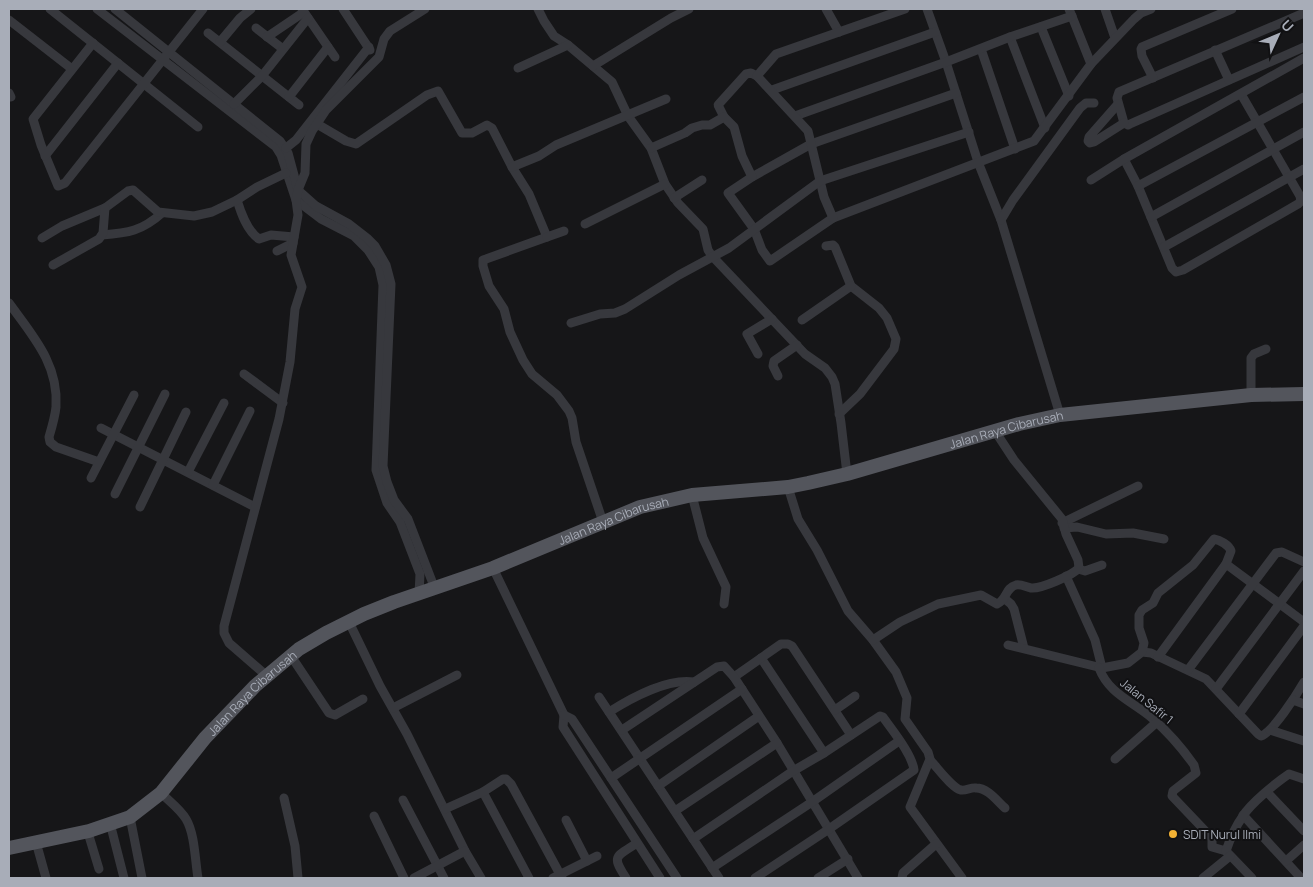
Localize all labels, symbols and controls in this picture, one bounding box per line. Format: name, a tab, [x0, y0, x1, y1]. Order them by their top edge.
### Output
north arrow	[1253, 10, 1303, 60]
text: U	[1277, 15, 1298, 36]
street label: Jalan Raya Cibarusah	[947, 406, 1065, 452]
street label: Jalan Raya Cibarusah	[556, 492, 670, 549]
street label: Jalan Raya Cibarusah	[204, 646, 300, 739]
street label: Jalan Safir 1	[1117, 674, 1177, 728]
place label: SDIT Nurul Ilmi	[1183, 826, 1261, 843]
marker: SDIT Nurul Ilmi	[1167, 828, 1179, 840]

